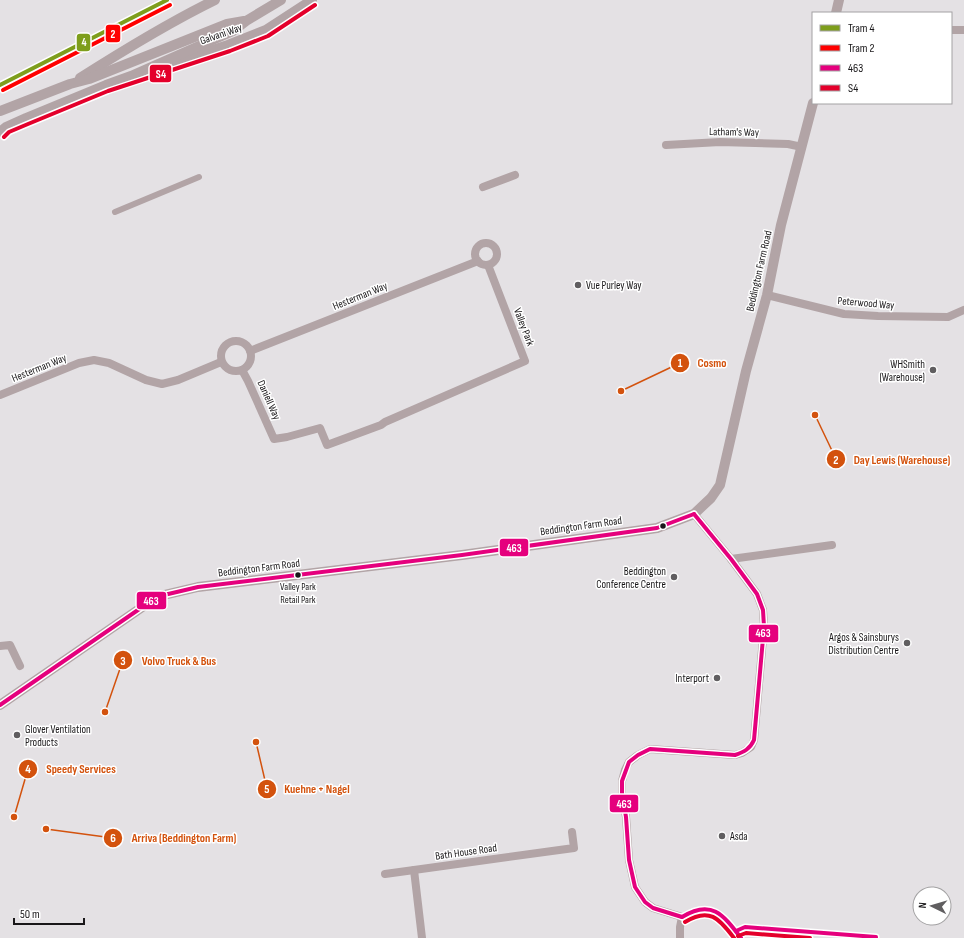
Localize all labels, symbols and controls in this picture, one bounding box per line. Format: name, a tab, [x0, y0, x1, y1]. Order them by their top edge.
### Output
legend	[812, 12, 952, 104]
street label: Galvani Way	[198, 20, 245, 47]
text: Tram 4	[848, 21, 874, 36]
line badge: 2	[105, 24, 121, 43]
text: 2	[111, 28, 116, 41]
line badge: 4	[76, 33, 91, 52]
text: 4	[81, 36, 87, 49]
text: Tram 2	[848, 41, 874, 56]
text: 463	[848, 61, 863, 76]
line badge: S4	[149, 64, 172, 83]
text: S4	[156, 68, 166, 81]
text: S4	[848, 81, 858, 96]
street label: Latham's Way	[709, 125, 760, 139]
street label: Beddington Farm Road	[743, 229, 775, 313]
street label: Hesterman Way	[331, 279, 390, 313]
place label: Vue Purley Way	[586, 279, 642, 292]
marker: Vue Purley Way	[573, 280, 583, 290]
street label: Peterwood Way	[837, 294, 896, 312]
street label: Valley Park	[511, 306, 537, 348]
street label: Hesterman Way	[10, 351, 69, 385]
callout: Cosmo	[670, 351, 735, 375]
text: 1	[678, 356, 683, 371]
text: Cosmo	[697, 356, 727, 371]
place label: WHSmith (Warehouse)	[879, 358, 925, 384]
marker: WHSmith (Warehouse)	[928, 365, 938, 375]
street label: Daniell Way	[255, 378, 284, 422]
callout: Day Lewis (Warehouse)	[826, 447, 959, 471]
text: 2	[833, 453, 839, 468]
text: Day Lewis (Warehouse)	[854, 453, 951, 468]
street label: Beddington Farm Road	[539, 514, 623, 538]
unlabelled marker	[658, 521, 668, 531]
line badge: 463	[499, 538, 529, 557]
text: 463	[506, 542, 522, 555]
street label: Beddington Farm Road	[217, 556, 301, 579]
place label: Beddington Conference Centre	[596, 565, 666, 591]
marker: Valley Park Retail Park	[293, 570, 303, 580]
marker: Beddington Conference Centre	[669, 572, 679, 582]
place label: Valley Park Retail Park	[280, 581, 316, 606]
line badge: 463	[136, 591, 167, 610]
text: 463	[143, 595, 159, 608]
line badge: 463	[748, 624, 779, 643]
text: 463	[755, 627, 771, 640]
place label: Argos & Sainsburys Distribution Centre	[828, 631, 899, 657]
marker: Argos & Sainsburys Distribution Centre	[902, 638, 912, 648]
callout: Volvo Truck & Bus	[113, 648, 224, 672]
text: 3	[120, 654, 126, 669]
text: Volvo Truck & Bus	[142, 654, 217, 669]
place label: Interport	[675, 672, 710, 685]
marker: Interport	[712, 673, 722, 683]
place label: Glover Ventilation Products	[25, 723, 91, 749]
marker: Glover Ventilation Products	[12, 730, 22, 740]
callout: Speedy Services	[18, 757, 124, 781]
text: 4	[25, 762, 31, 777]
text: Speedy Services	[46, 762, 116, 777]
callout: Kuehne + Nagel	[257, 777, 358, 801]
text: 5	[264, 782, 270, 797]
text: Kuehne + Nagel	[284, 782, 350, 797]
line badge: 463	[609, 794, 639, 813]
text: 463	[616, 798, 632, 811]
callout: Arriva (Beddington Farm)	[103, 826, 244, 850]
place label: Asda	[729, 830, 748, 843]
text: 6	[110, 831, 116, 846]
text: Arriva (Beddington Farm)	[131, 831, 236, 846]
marker: Asda	[717, 831, 727, 841]
street label: Bath House Road	[434, 841, 498, 863]
north arrow	[912, 886, 952, 926]
scale bar	[14, 900, 84, 926]
text: N	[916, 902, 929, 909]
text: 50 m	[20, 907, 40, 922]

